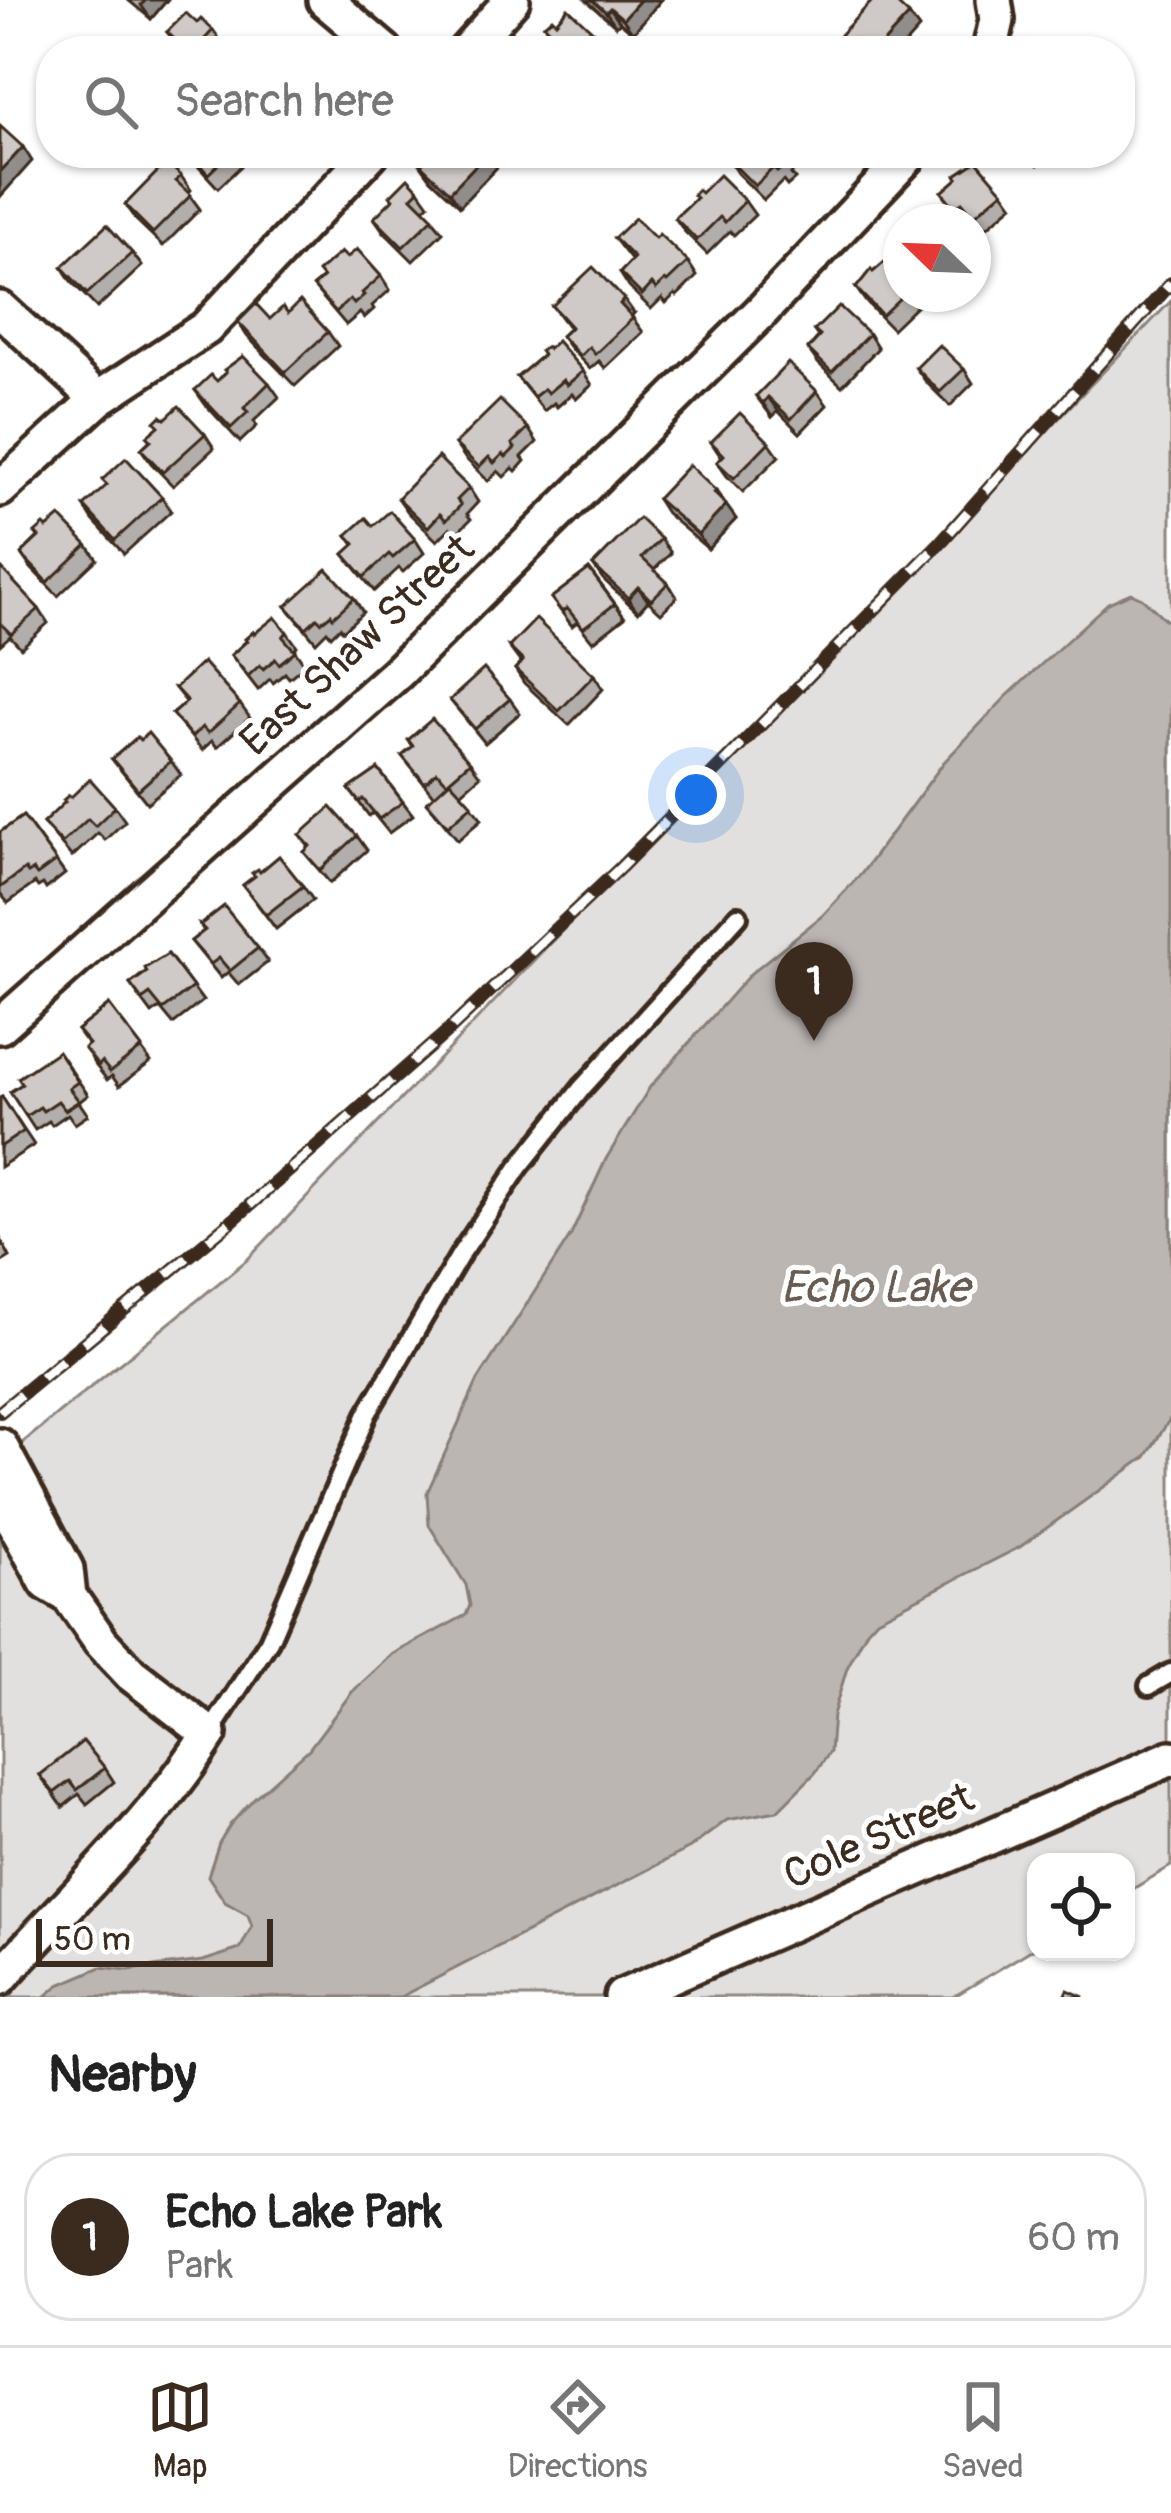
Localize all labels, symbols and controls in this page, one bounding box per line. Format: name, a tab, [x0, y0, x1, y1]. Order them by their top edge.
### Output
search box	[36, 36, 1135, 168]
icon: search	[78, 69, 144, 135]
text: Search here	[174, 74, 394, 130]
north arrow	[883, 204, 991, 312]
street label: East Shaw Street	[229, 524, 485, 767]
your location	[666, 765, 726, 825]
pin: 1	[775, 942, 853, 1041]
water label: Echo Lake	[781, 1260, 973, 1316]
street label: Cole Street	[776, 1772, 982, 1902]
map controls	[1027, 1853, 1135, 1961]
button: locate	[1027, 1853, 1135, 1961]
scale bar	[36, 1913, 273, 1966]
text: 50 m	[54, 1919, 131, 1960]
text: Nearby	[48, 2043, 196, 2107]
text: Echo Lake Park	[165, 2185, 442, 2241]
text: 1	[82, 2213, 98, 2262]
text: 60 m	[1028, 2213, 1120, 2262]
text: Park	[165, 2241, 233, 2290]
tab: Map	[147, 2374, 213, 2487]
tab: Directions	[508, 2374, 648, 2487]
tab: Saved	[942, 2374, 1024, 2487]

